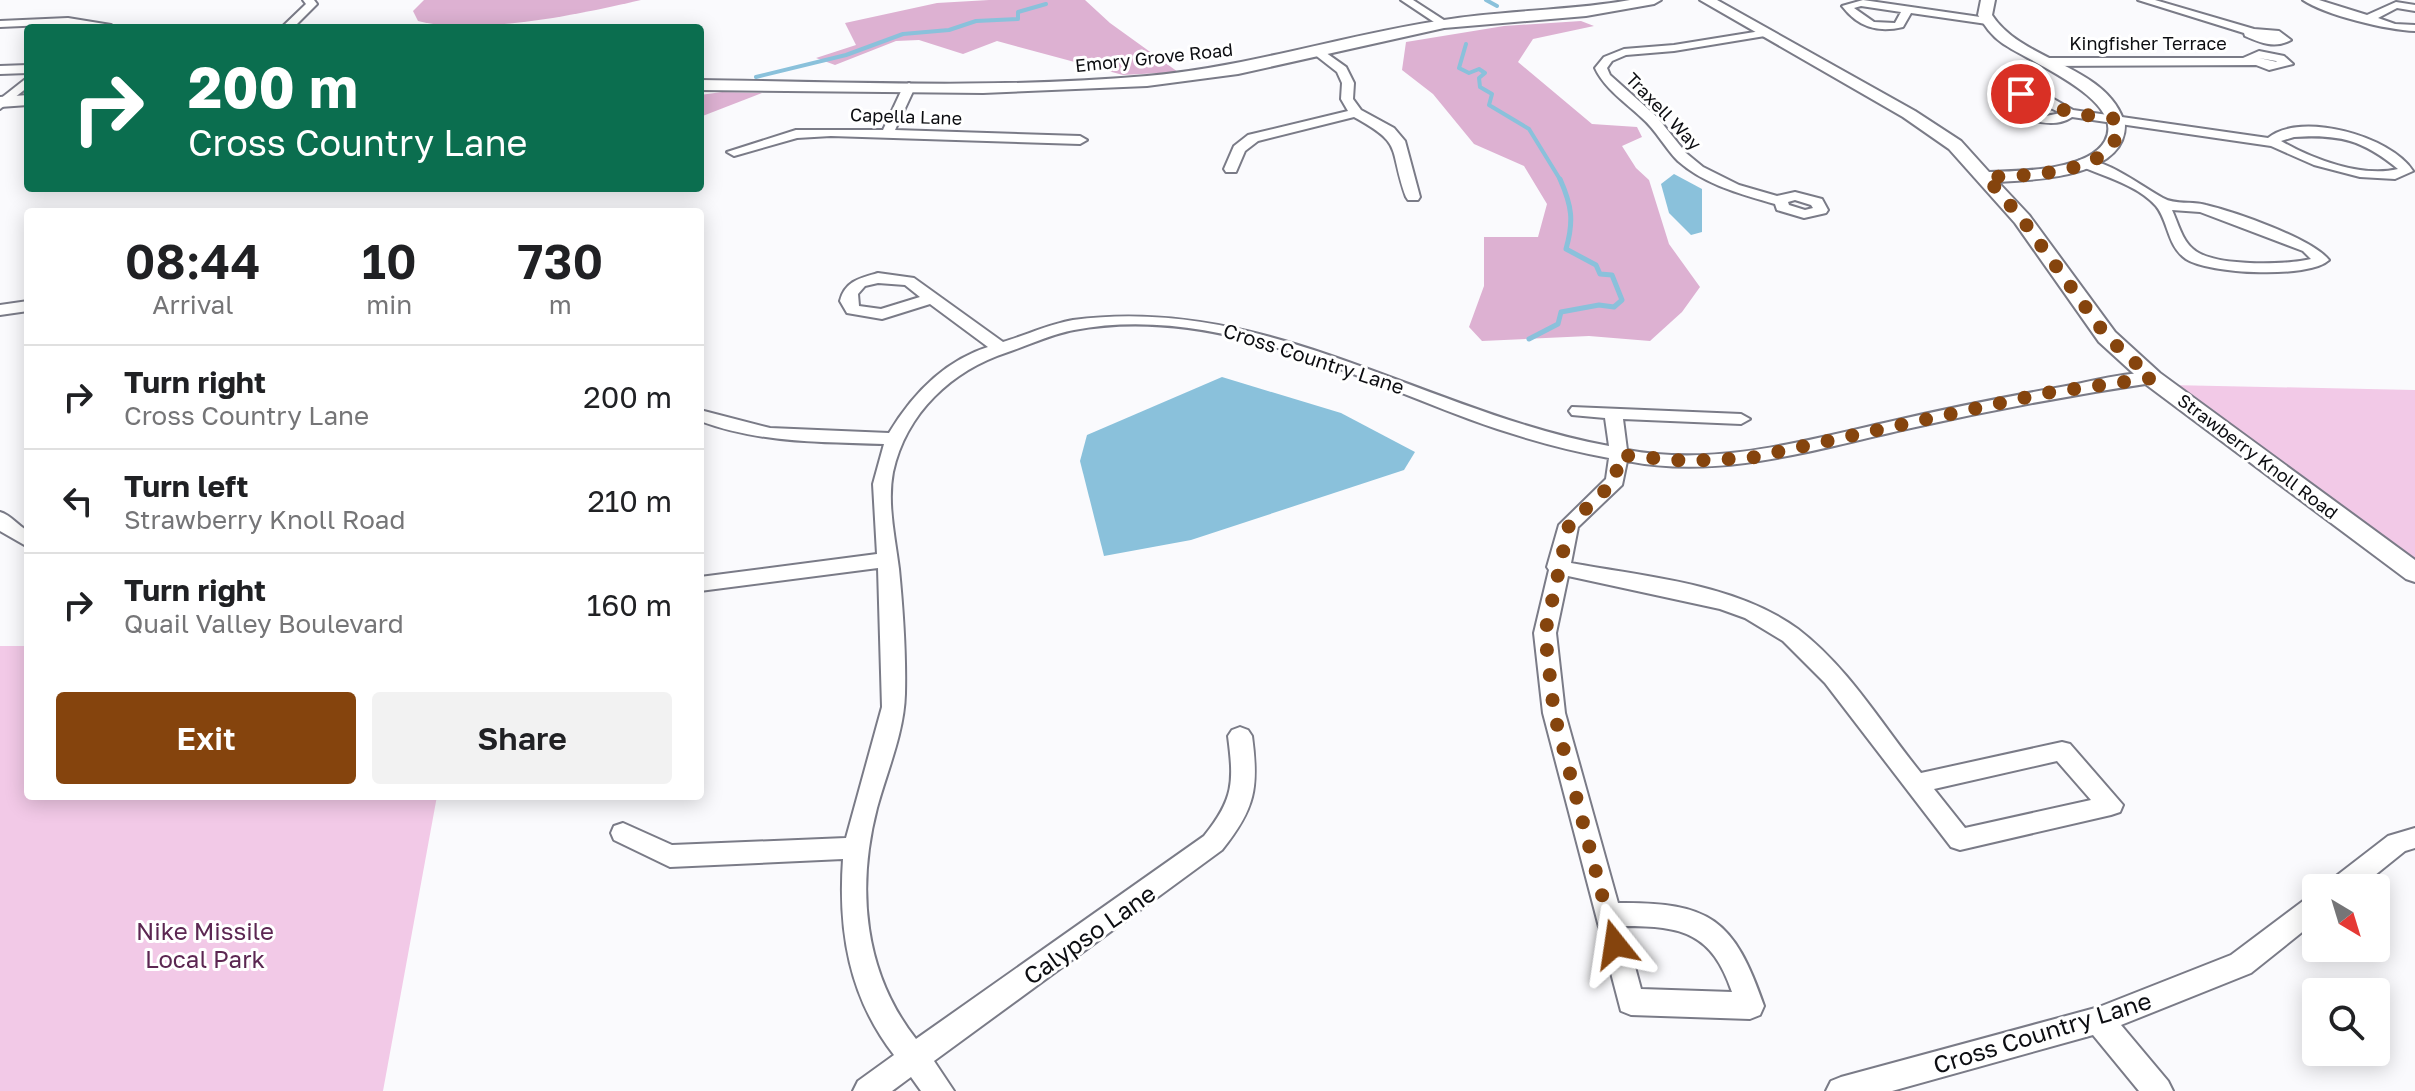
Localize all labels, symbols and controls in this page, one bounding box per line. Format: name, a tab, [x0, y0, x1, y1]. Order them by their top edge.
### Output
street label: Kingfisher Terrace	[2069, 32, 2227, 54]
street label: Emory Grove Road	[1074, 38, 1234, 76]
text: 200 m	[188, 53, 358, 120]
icon: right	[56, 56, 160, 160]
pin	[1987, 60, 2055, 128]
street label: Traxell Way	[1622, 68, 1706, 154]
icon: arrive	[1999, 72, 2043, 116]
street label: Capella Lane	[850, 103, 962, 129]
text: Cross Country Lane	[188, 121, 527, 164]
text: 08:44	[125, 232, 261, 290]
text: 10	[362, 232, 417, 290]
text: 730	[518, 232, 603, 290]
text: Arrival	[152, 289, 234, 320]
text: min	[366, 289, 412, 320]
text: m	[549, 289, 572, 320]
street label: Cross Country Lane	[1221, 317, 1407, 399]
text: Turn right	[124, 364, 266, 400]
icon: right	[56, 375, 100, 419]
text: 200 m	[583, 379, 672, 415]
street label: Strawberry Knoll Road	[2174, 389, 2342, 523]
text: Cross Country Lane	[124, 400, 369, 431]
text: Turn left	[124, 468, 249, 504]
icon: left	[56, 479, 100, 523]
text: 210 m	[587, 483, 672, 519]
text: Strawberry Knoll Road	[124, 504, 405, 535]
text: Turn right	[124, 572, 266, 608]
icon: right	[56, 583, 100, 627]
text: 160 m	[587, 587, 672, 623]
text: Quail Valley Boulevard	[124, 608, 404, 639]
button: Exit	[56, 692, 356, 784]
button: Share	[372, 692, 672, 784]
north arrow	[2302, 874, 2390, 962]
map controls	[2302, 874, 2390, 1066]
street label: Calypso Lane	[1017, 878, 1161, 990]
position arrow	[1573, 902, 1657, 986]
park label: Nike Missile Local Park	[136, 916, 274, 973]
button: search	[2302, 978, 2390, 1066]
street label: Cross Country Lane	[1930, 985, 2154, 1079]

